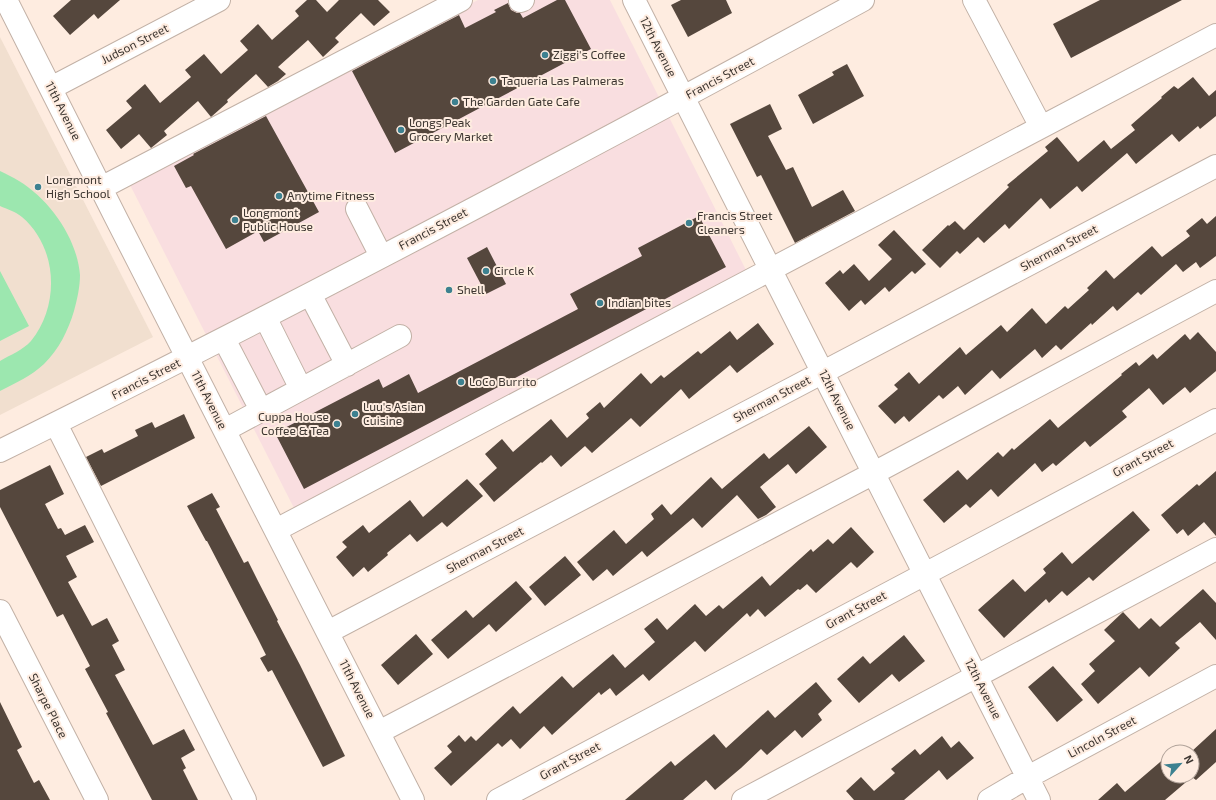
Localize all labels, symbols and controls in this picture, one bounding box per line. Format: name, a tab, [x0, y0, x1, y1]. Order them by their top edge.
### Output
street label: 12th Avenue	[638, 14, 680, 79]
street label: Judson Street	[99, 20, 171, 66]
place label: Ziggi's Coffee	[553, 47, 625, 61]
marker: Ziggi's Coffee	[540, 50, 550, 60]
street label: Francis Street	[683, 53, 757, 101]
place label: Taqueria Las Palmeras	[501, 73, 624, 87]
marker: Taqueria Las Palmeras	[488, 76, 498, 86]
street label: 11th Avenue	[43, 79, 85, 142]
place label: The Garden Gate Cafe	[463, 94, 580, 108]
marker: The Garden Gate Cafe	[450, 97, 460, 107]
place label: Longs Peak Grocery Market	[409, 115, 493, 143]
marker: Longs Peak Grocery Market	[396, 125, 406, 135]
place label: Longmont High School	[46, 172, 111, 200]
marker: Longmont High School	[33, 182, 43, 192]
place label: Anytime Fitness	[287, 188, 375, 202]
marker: Anytime Fitness	[274, 191, 284, 201]
street label: Francis Street	[396, 204, 470, 252]
place label: Longmont Public House	[243, 205, 313, 233]
place label: Francis Street Cleaners	[697, 208, 773, 236]
marker: Longmont Public House	[230, 215, 240, 225]
marker: Francis Street Cleaners	[684, 218, 694, 228]
street label: Sherman Street	[1018, 221, 1100, 273]
place label: Circle K	[494, 263, 534, 277]
marker: Circle K	[481, 266, 491, 276]
place label: Shell	[457, 282, 485, 296]
marker: Shell	[444, 285, 454, 295]
place label: Indian bites	[608, 295, 671, 309]
marker: Indian bites	[595, 298, 605, 308]
street label: Francis Street	[109, 355, 183, 402]
street label: 12th Avenue	[817, 367, 859, 432]
street label: 11th Avenue	[189, 368, 231, 431]
street label: Sherman Street	[731, 372, 813, 424]
place label: LoCo Burrito	[469, 374, 537, 388]
marker: LoCo Burrito	[456, 377, 466, 387]
place label: Luu's Asian Cuisine	[363, 399, 424, 427]
place label: Cuppa House Coffee & Tea	[258, 409, 329, 437]
marker: Luu's Asian Cuisine	[350, 409, 360, 419]
marker: Cuppa House Coffee & Tea	[332, 419, 342, 429]
street label: Grant Street	[1110, 435, 1176, 479]
street label: Sherman Street	[444, 523, 526, 575]
street label: Grant Street	[823, 587, 889, 631]
street label: 12th Avenue	[963, 656, 1005, 721]
street label: 11th Avenue	[337, 657, 379, 720]
street label: Sharpe Place	[27, 671, 71, 740]
street label: Lincoln Street	[1065, 712, 1138, 760]
street label: Grant Street	[537, 738, 603, 782]
north arrow	[1160, 744, 1200, 784]
text: N	[1182, 753, 1197, 766]

